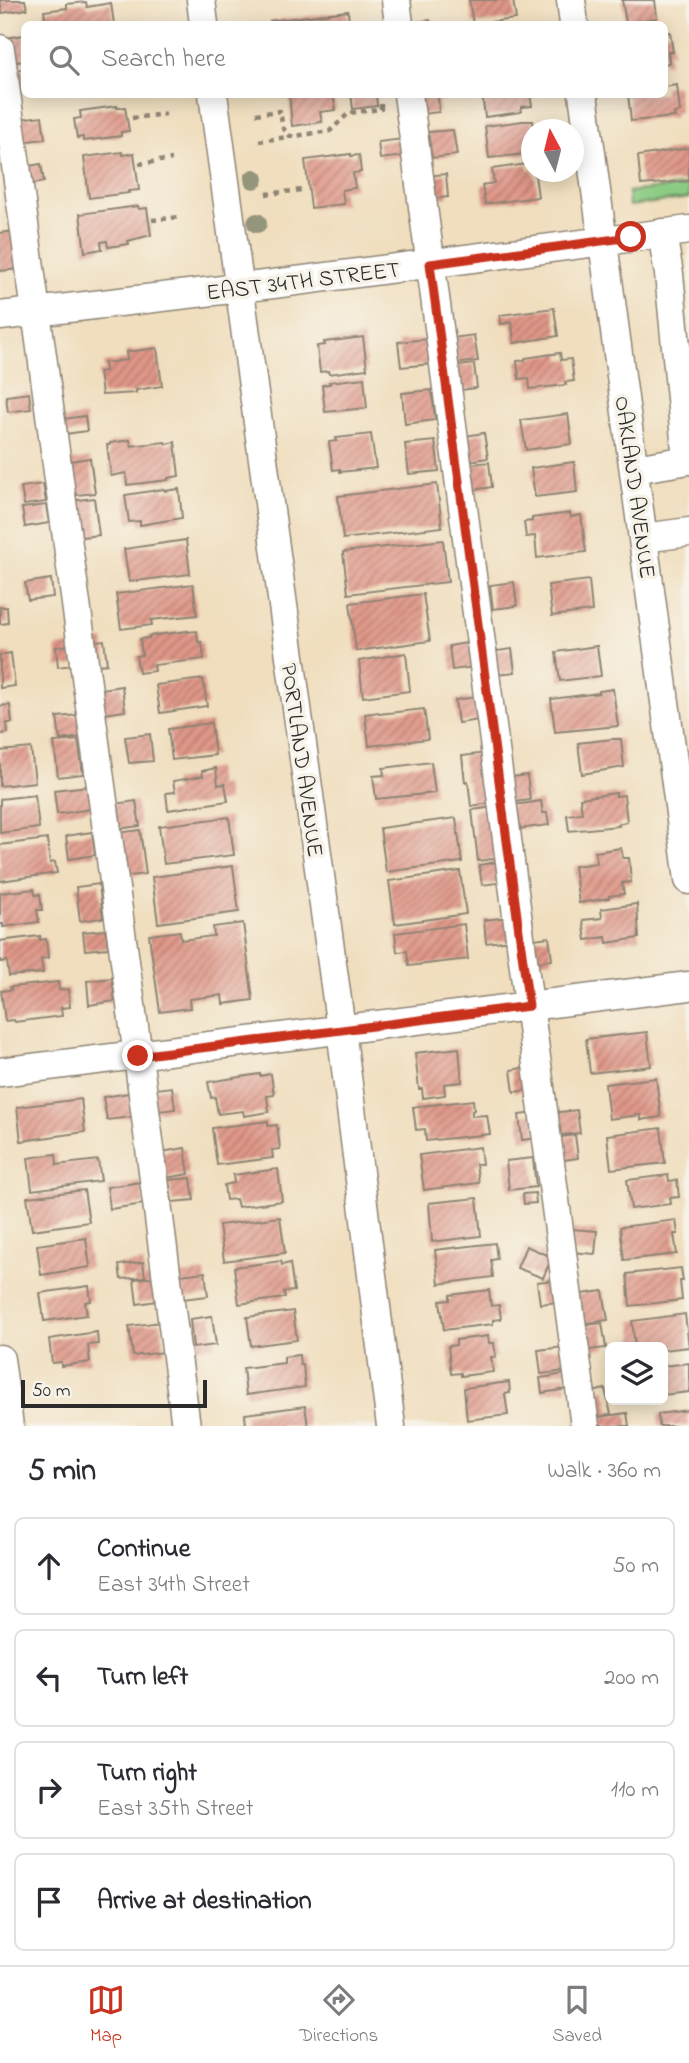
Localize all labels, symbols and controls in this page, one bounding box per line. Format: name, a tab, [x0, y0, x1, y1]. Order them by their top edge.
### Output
search box	[21, 21, 668, 98]
icon: search	[45, 41, 83, 79]
text: Search here	[101, 41, 226, 79]
north arrow	[521, 119, 584, 182]
route start	[615, 221, 646, 252]
street label: EAST 34TH STREET	[205, 254, 402, 311]
street label: OAKLAND AVENUE	[604, 394, 663, 581]
street label: PORTLAND AVENUE	[271, 661, 330, 859]
route end	[122, 1040, 153, 1071]
map controls	[605, 1342, 668, 1405]
button: layers	[605, 1342, 668, 1405]
scale bar	[21, 1377, 206, 1409]
text: 50 m	[32, 1378, 71, 1405]
text: 5 min	[28, 1450, 96, 1494]
text: Walk · 360 m	[547, 1455, 661, 1488]
text: Continue	[97, 1531, 190, 1569]
icon: ahead	[30, 1547, 68, 1585]
text: 50 m	[612, 1550, 659, 1583]
text: East 34th Street	[97, 1569, 250, 1602]
icon: left	[30, 1659, 68, 1697]
text: Turn left	[97, 1659, 188, 1697]
text: 200 m	[604, 1662, 659, 1695]
text: Turn right	[97, 1755, 197, 1793]
icon: right	[30, 1771, 68, 1809]
text: 110 m	[611, 1774, 659, 1807]
text: East 35th Street	[97, 1793, 254, 1826]
icon: arrive	[30, 1883, 68, 1921]
text: Arrive at destination	[97, 1883, 312, 1921]
tab: Map	[87, 1981, 125, 2050]
tab: Directions	[299, 1981, 378, 2050]
tab: Saved	[552, 1981, 602, 2050]

